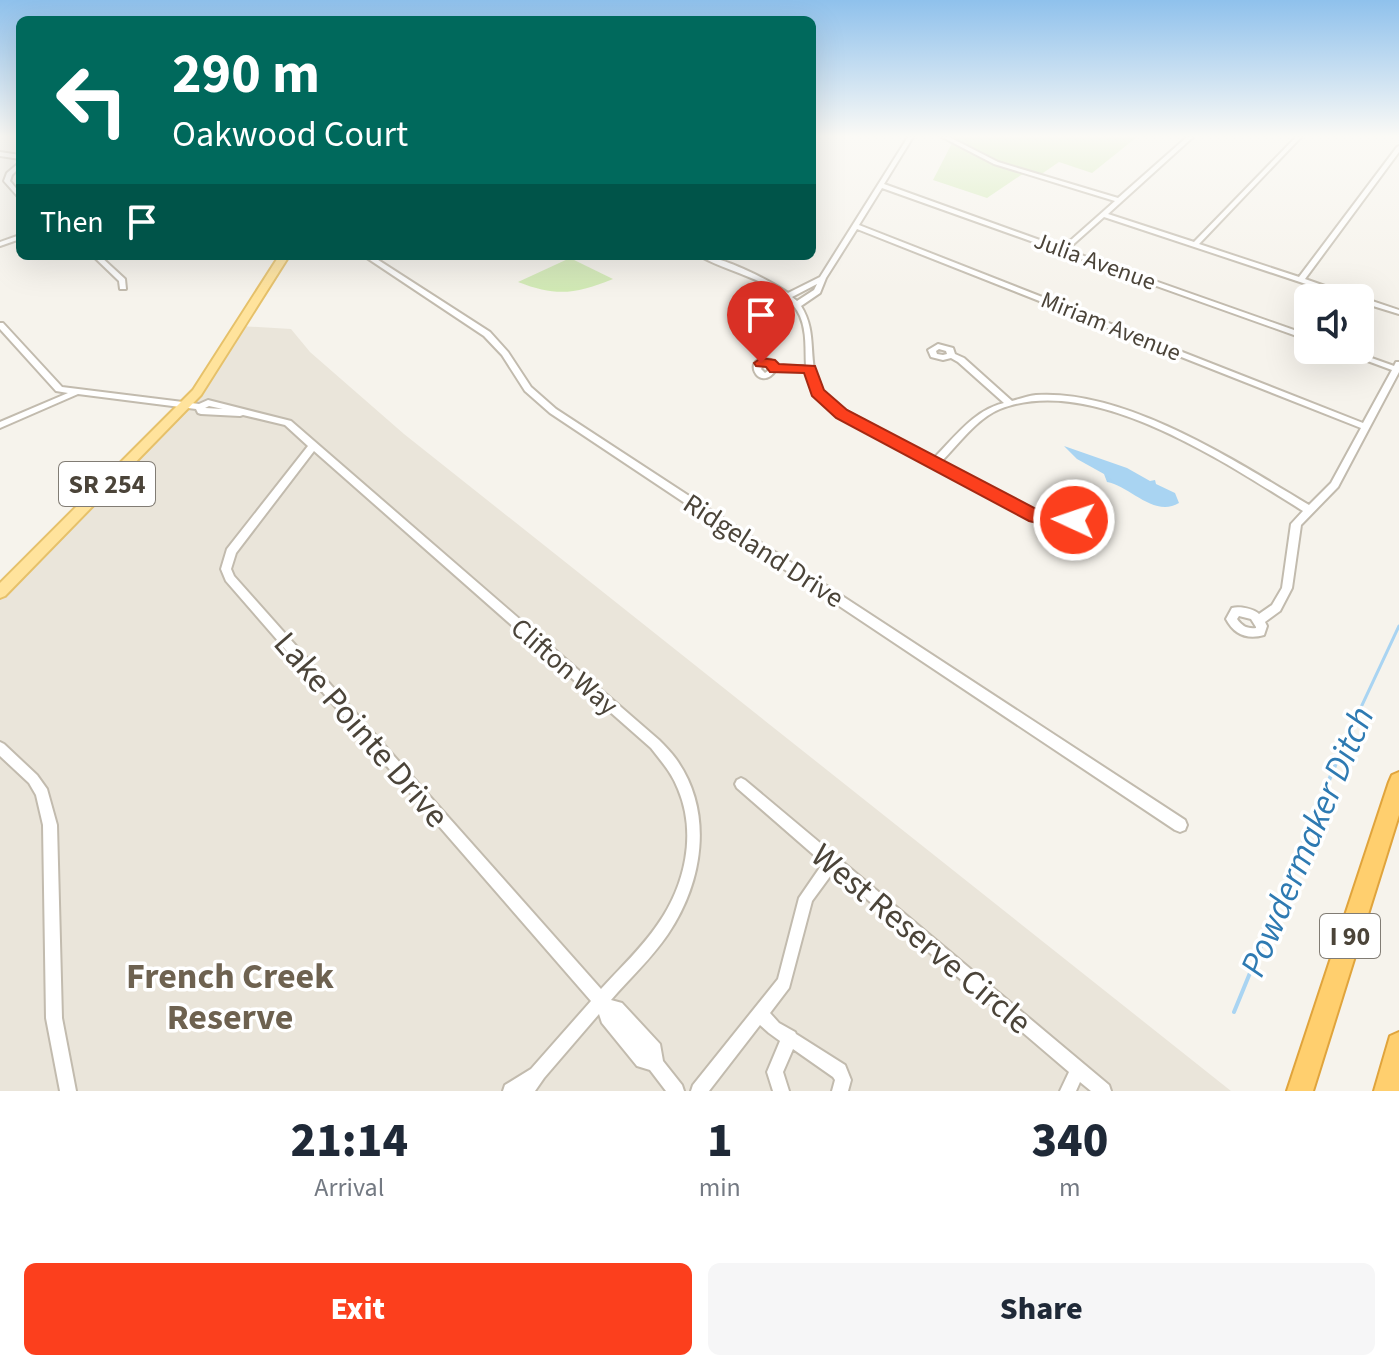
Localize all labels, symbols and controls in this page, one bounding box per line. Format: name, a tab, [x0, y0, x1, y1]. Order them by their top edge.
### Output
text: 290 m	[172, 35, 320, 114]
icon: left	[40, 48, 144, 152]
text: Oakwood Court	[172, 109, 408, 160]
icon: arrive	[120, 200, 164, 244]
text: Then	[40, 201, 104, 244]
street label: Julia Avenue	[1029, 223, 1161, 300]
pin	[727, 281, 795, 363]
street label: Miriam Avenue	[1035, 282, 1186, 370]
map controls	[1294, 284, 1374, 364]
button: sound	[1294, 284, 1374, 364]
icon: arrive	[739, 293, 783, 337]
road number: SR 254	[59, 462, 155, 506]
position arrow	[1032, 478, 1116, 562]
street label: Ridgeland Drive	[675, 484, 852, 618]
street label: Clifton Way	[502, 609, 627, 725]
street label: Lake Pointe Drive	[262, 621, 460, 839]
water label: Powdermaker Ditch	[1228, 699, 1387, 984]
street label: West Reserve Circle	[800, 832, 1042, 1046]
road number: I 90	[1320, 914, 1380, 958]
district label: French Creek Reserve	[126, 951, 334, 1043]
text: 21:14	[291, 1107, 408, 1175]
text: 1	[707, 1107, 733, 1175]
text: 340	[1031, 1107, 1108, 1175]
text: Arrival	[314, 1169, 384, 1206]
text: min	[699, 1169, 741, 1206]
text: m	[1059, 1169, 1081, 1206]
button: Exit	[24, 1263, 692, 1355]
button: Share	[708, 1263, 1375, 1355]

